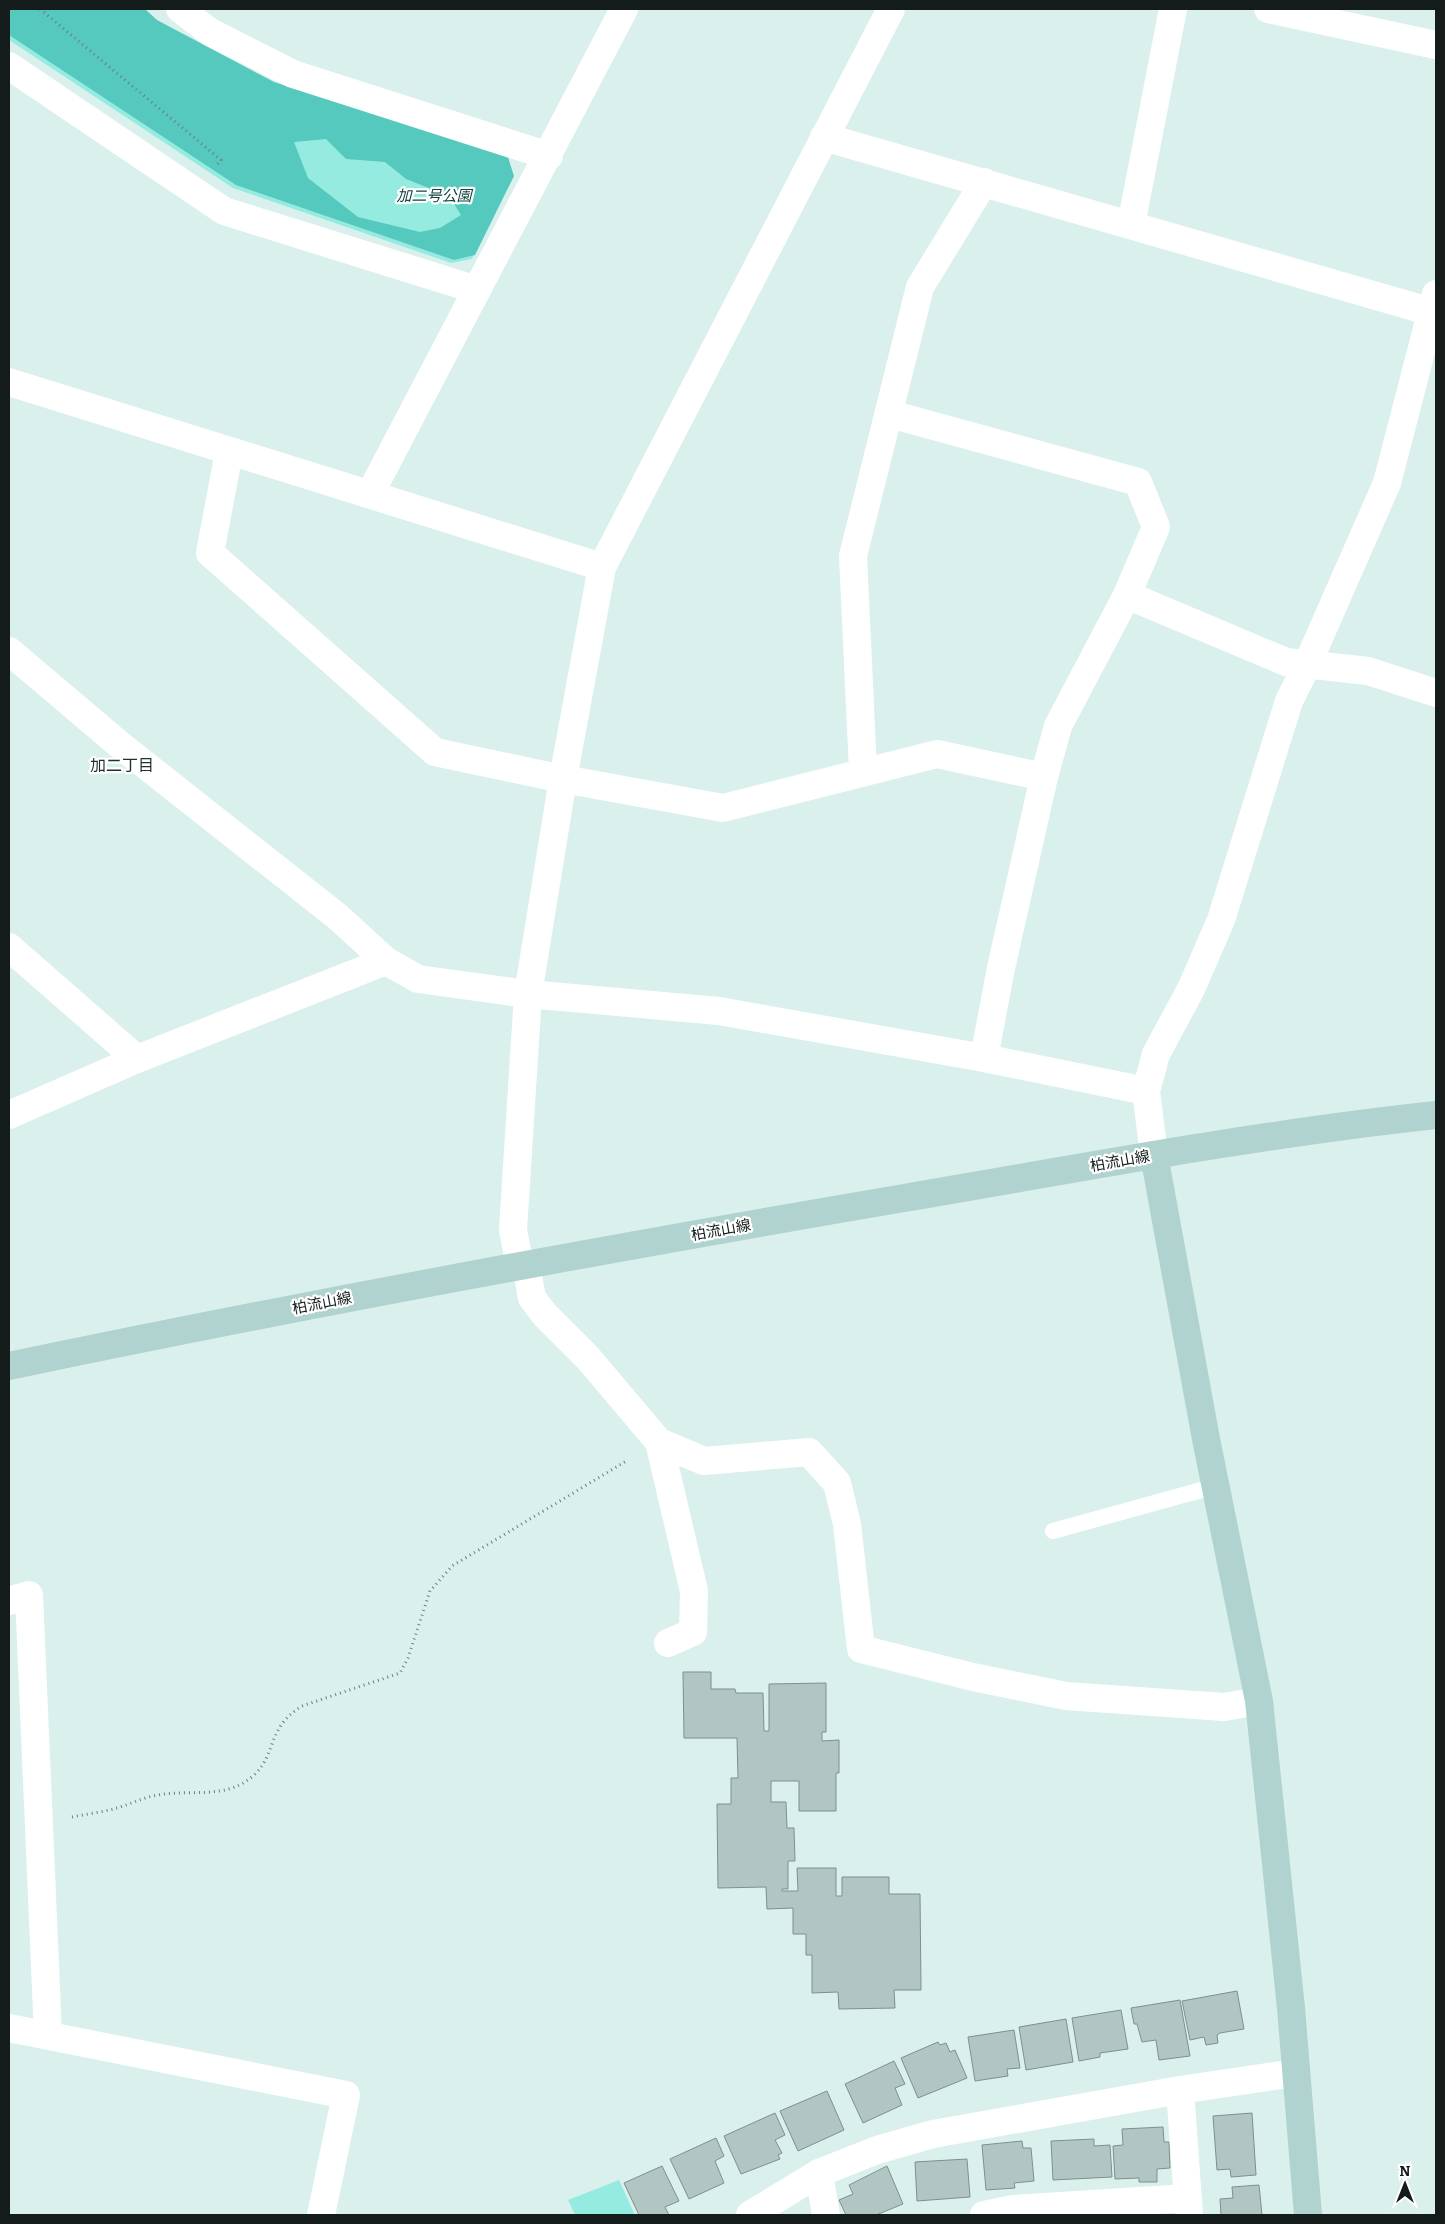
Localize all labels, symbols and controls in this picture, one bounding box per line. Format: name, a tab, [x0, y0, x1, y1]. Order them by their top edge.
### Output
park label: 加二号公園	[396, 187, 473, 205]
district label: 加二丁目	[90, 756, 154, 775]
street label: 柏流山線	[1089, 1147, 1151, 1175]
street label: 柏流山線	[690, 1216, 752, 1244]
street label: 柏流山線	[291, 1288, 353, 1318]
north arrow	[1380, 2159, 1430, 2209]
text: N	[1400, 2163, 1411, 2180]

